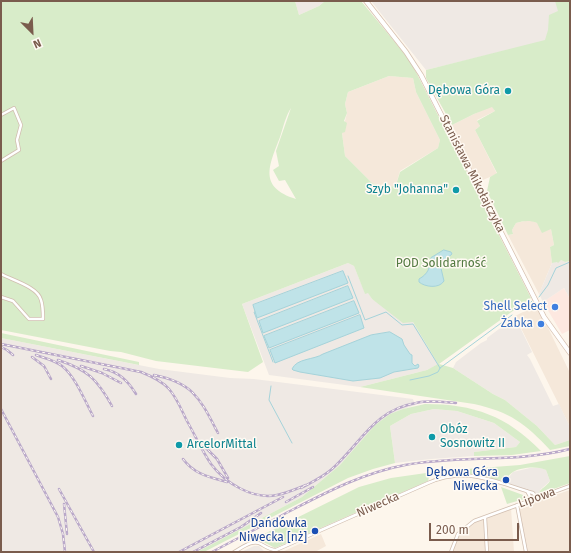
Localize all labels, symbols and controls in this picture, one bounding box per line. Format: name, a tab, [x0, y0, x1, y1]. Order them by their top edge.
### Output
north arrow	[12, 12, 52, 52]
text: N	[31, 36, 43, 51]
place label: Dębowa Góra	[428, 84, 500, 98]
marker: Dębowa Góra	[503, 86, 513, 96]
street label: Stanisława Mikołajczyka	[436, 113, 508, 235]
place label: Szyb "Johanna"	[366, 183, 448, 197]
marker: Szyb "Johanna"	[451, 185, 461, 195]
park label: POD Solidarność	[396, 257, 486, 271]
place label: Shell Select	[484, 300, 547, 314]
marker: Shell Select	[550, 302, 560, 312]
place label: Żabka	[501, 317, 533, 331]
marker: Żabka	[536, 319, 546, 329]
place label: Obóz Sosnowitz II	[440, 423, 505, 451]
marker: Obóz Sosnowitz II	[427, 432, 437, 442]
place label: ArcelorMittal	[187, 438, 257, 452]
marker: ArcelorMittal	[174, 440, 184, 450]
place label: Dębowa Góra Niwecka	[426, 466, 498, 494]
marker: Dębowa Góra Niwecka	[501, 475, 511, 485]
street label: Lipowa	[516, 485, 558, 511]
street label: Niwecka	[355, 489, 401, 521]
scale bar	[431, 515, 521, 541]
place label: Dańdówka Niwecka [nż]	[239, 517, 307, 545]
text: 200 m	[436, 523, 469, 537]
marker: Dańdówka Niwecka [nż]	[310, 526, 320, 536]

